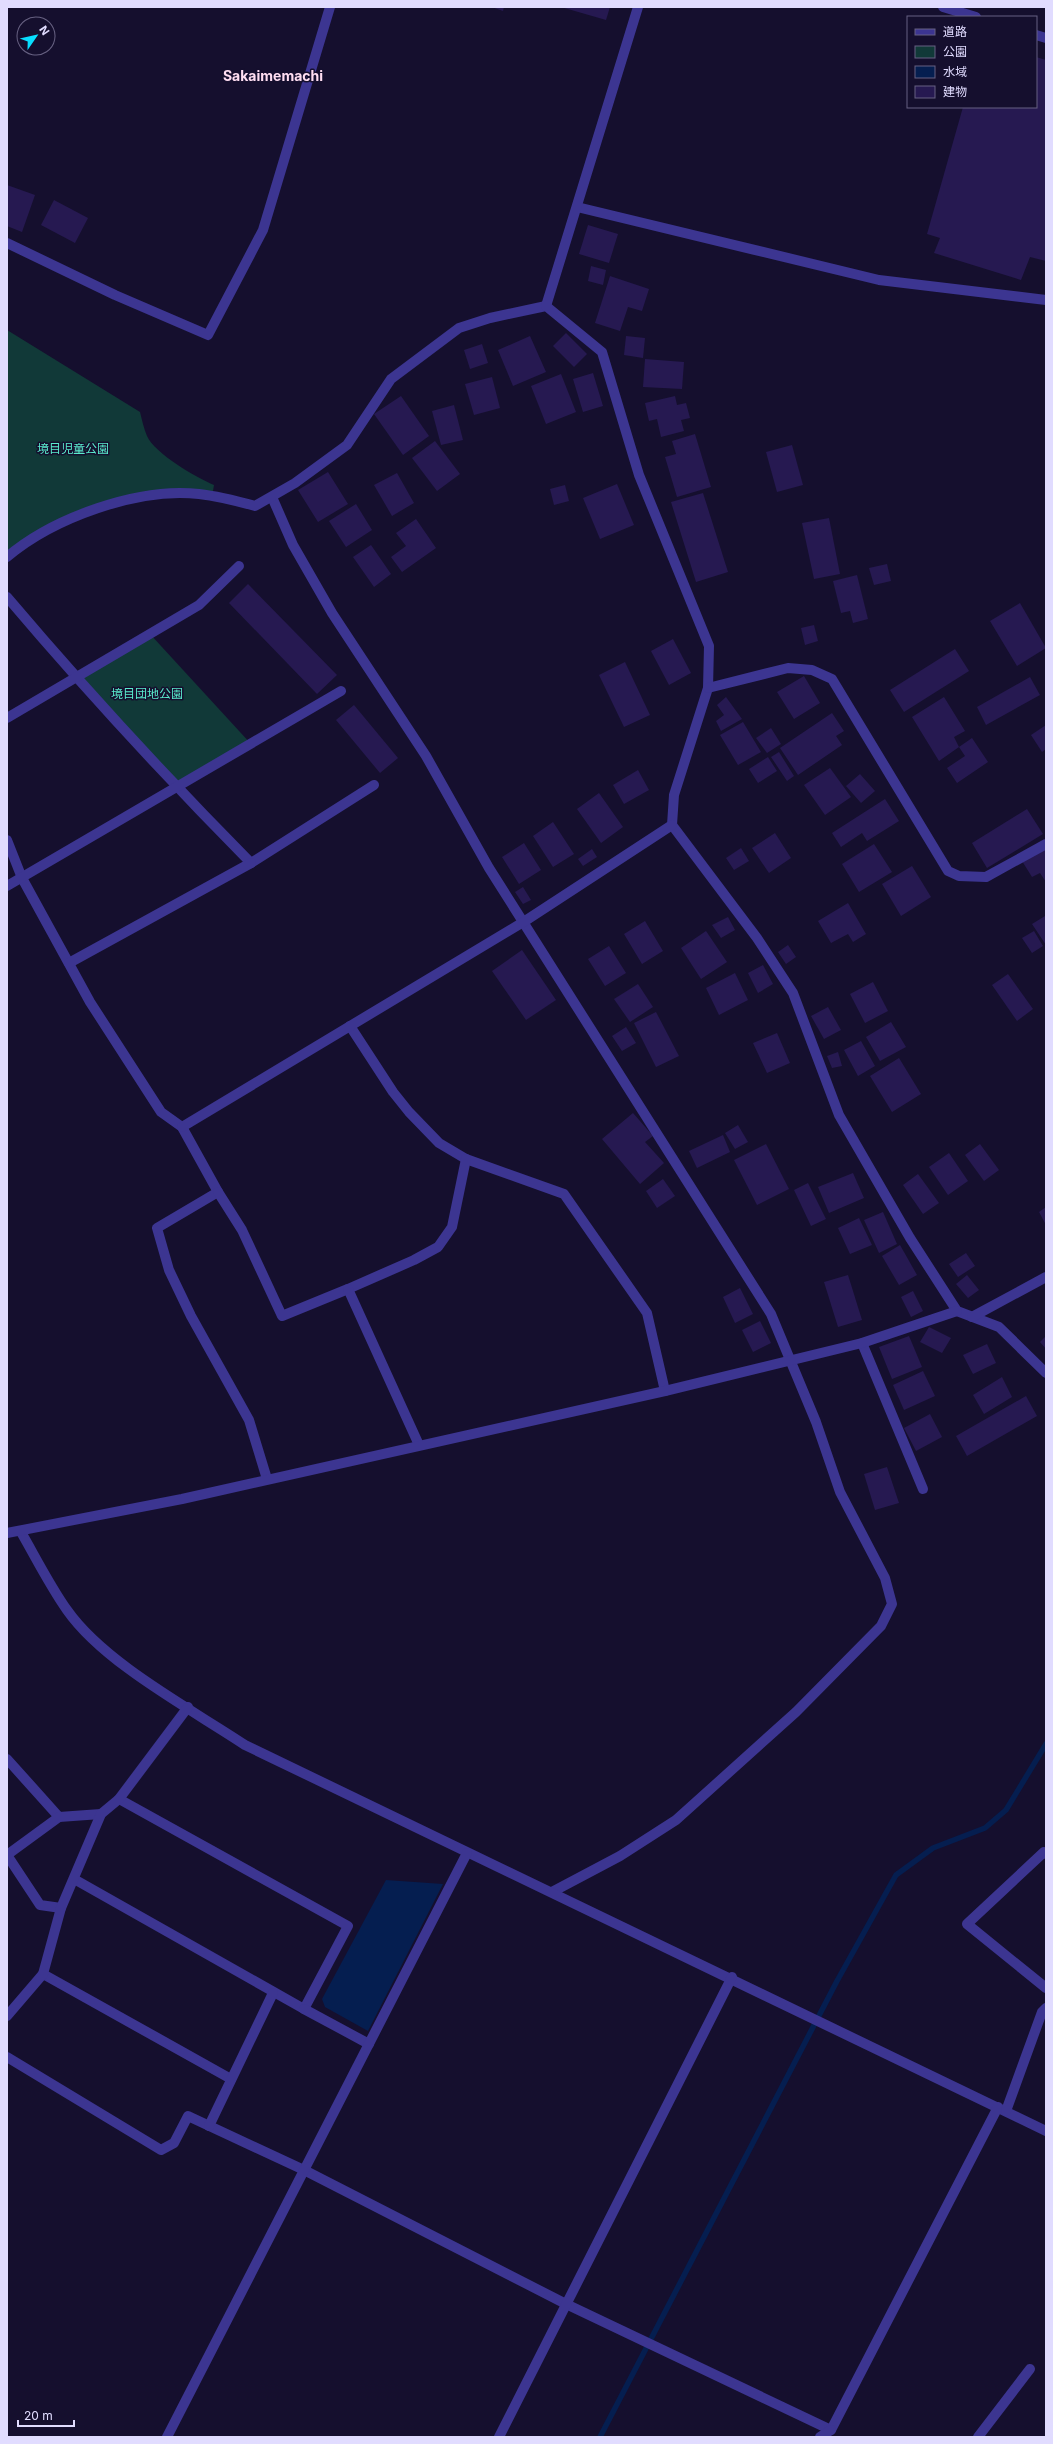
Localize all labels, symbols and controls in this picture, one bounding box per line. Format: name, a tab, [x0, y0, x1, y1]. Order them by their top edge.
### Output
north arrow	[16, 16, 56, 56]
legend	[907, 16, 1037, 108]
text: N	[36, 23, 52, 38]
text: 道路	[943, 24, 967, 39]
text: 公園	[943, 44, 967, 59]
text: 水域	[943, 64, 967, 79]
district label: Sakaimemachi	[223, 67, 323, 84]
text: 建物	[943, 84, 967, 99]
park label: 境目児童公園	[37, 441, 109, 456]
park label: 境目団地公園	[111, 686, 183, 701]
scale bar	[18, 2402, 74, 2428]
text: 20 m	[24, 2408, 53, 2423]

